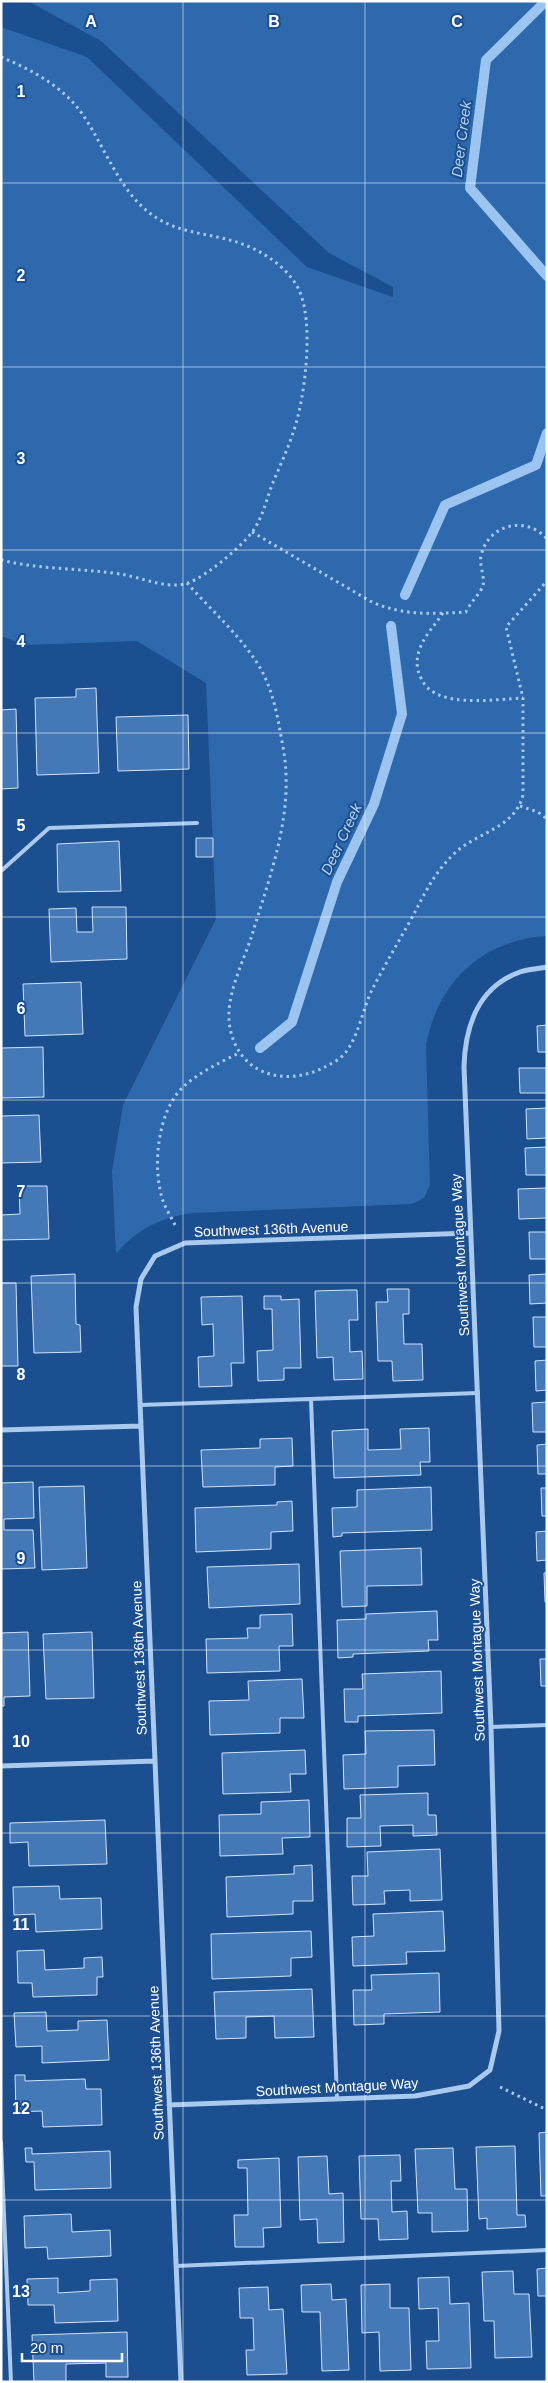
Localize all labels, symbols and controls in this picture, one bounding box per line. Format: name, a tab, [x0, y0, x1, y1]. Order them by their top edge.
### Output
text: A	[85, 13, 97, 30]
text: B	[268, 13, 280, 30]
text: C	[451, 13, 463, 30]
text: 1	[17, 83, 26, 100]
water label: Deer Creek	[448, 98, 474, 178]
text: 2	[17, 267, 26, 284]
text: 3	[17, 450, 26, 467]
text: 4	[17, 633, 26, 650]
water label: Deer Creek	[317, 799, 366, 877]
text: 5	[17, 817, 26, 834]
text: 6	[17, 1000, 26, 1017]
street label: Southwest Montague Way	[448, 1173, 472, 1337]
text: 7	[17, 1183, 26, 1200]
street label: Southwest 136th Avenue	[193, 1218, 349, 1240]
text: 8	[17, 1366, 26, 1383]
text: 9	[17, 1550, 26, 1567]
street label: Southwest Montague Way	[466, 1578, 488, 1742]
street label: Southwest 136th Avenue	[128, 1580, 150, 1736]
text: 10	[12, 1733, 30, 1750]
text: 11	[13, 1916, 30, 1933]
street label: Southwest 136th Avenue	[145, 1985, 167, 2141]
street label: Southwest Montague Way	[255, 2075, 419, 2099]
text: 12	[12, 2100, 30, 2117]
text: 13	[12, 2283, 30, 2300]
scale bar	[22, 2330, 122, 2362]
text: 20 m	[30, 2339, 63, 2356]

